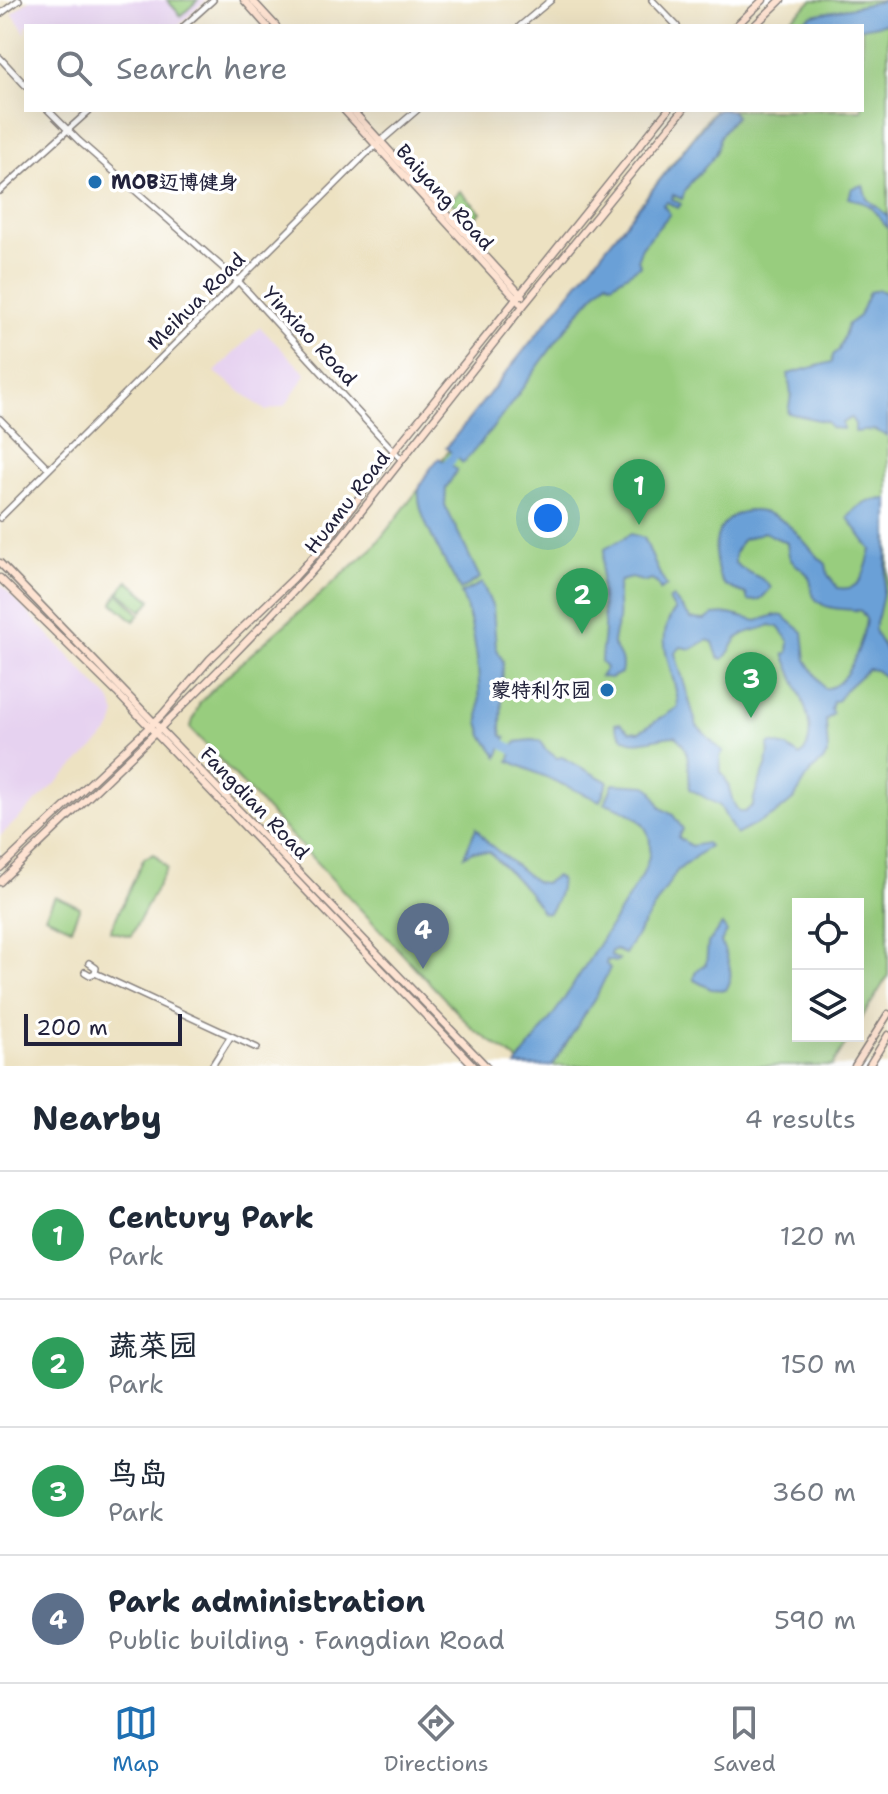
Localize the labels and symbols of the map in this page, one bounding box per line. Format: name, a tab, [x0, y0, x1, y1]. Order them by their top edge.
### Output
street label: Baiyang Road	[390, 138, 500, 256]
place label: MOB迈博健身	[111, 169, 239, 195]
marker: MOB迈博健身	[86, 173, 104, 191]
street label: Meihua Road	[141, 246, 251, 356]
street label: Yinxiao Road	[257, 281, 363, 392]
street label: Huamu Road	[299, 445, 396, 559]
pin: 1	[613, 459, 665, 525]
your location	[528, 498, 568, 538]
pin: 2	[556, 568, 608, 634]
pin: 3	[725, 652, 777, 718]
place label: 蒙特利尔园	[491, 677, 591, 703]
marker: 蒙特利尔园	[598, 681, 616, 699]
street label: Fangdian Road	[195, 741, 315, 865]
pin: 4	[397, 903, 449, 969]
scale bar	[24, 1010, 182, 1046]

